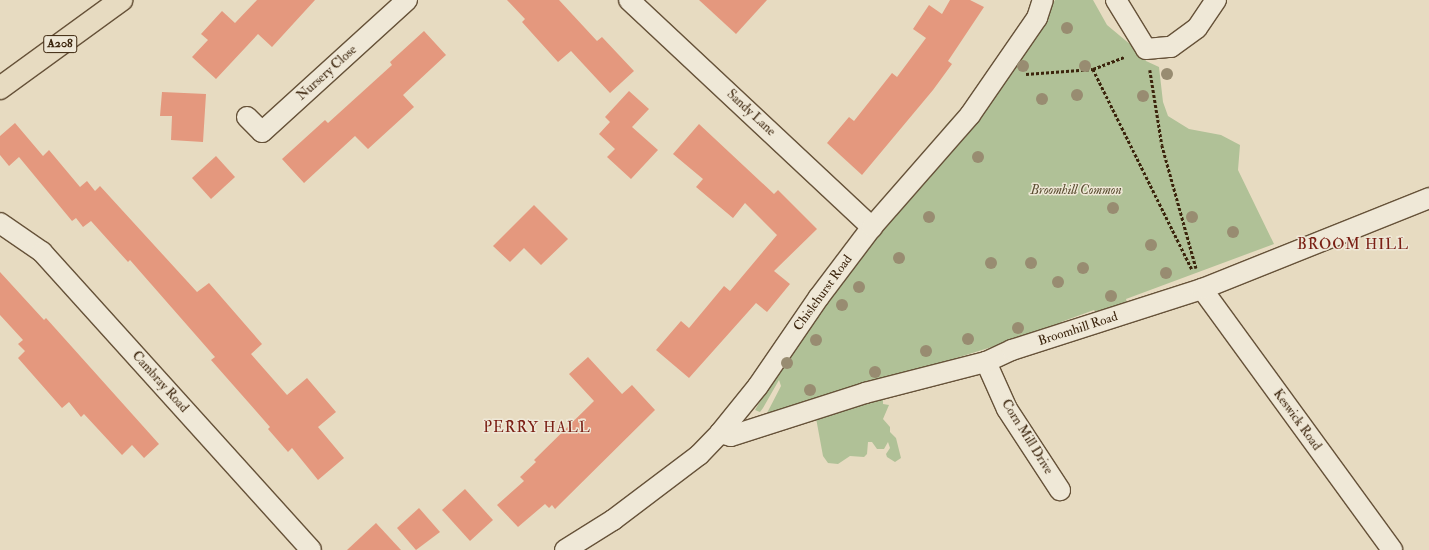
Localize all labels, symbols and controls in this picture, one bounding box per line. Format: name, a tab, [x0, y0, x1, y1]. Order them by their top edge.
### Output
road number: A208	[43, 34, 77, 54]
street label: Nursery Close	[294, 42, 360, 104]
street label: Sandy Lane	[723, 86, 779, 140]
park label: Broomhill Common	[1030, 182, 1122, 198]
district label: BROOM HILL	[1297, 236, 1409, 254]
street label: Chislehurst Road	[790, 252, 856, 334]
street label: Broomhill Road	[1036, 309, 1120, 349]
street label: Cambray Road	[128, 348, 192, 416]
street label: Keswick Road	[1270, 386, 1324, 454]
street label: Corn Mill Drive	[998, 397, 1056, 477]
district label: PERRY HALL	[483, 419, 591, 437]

